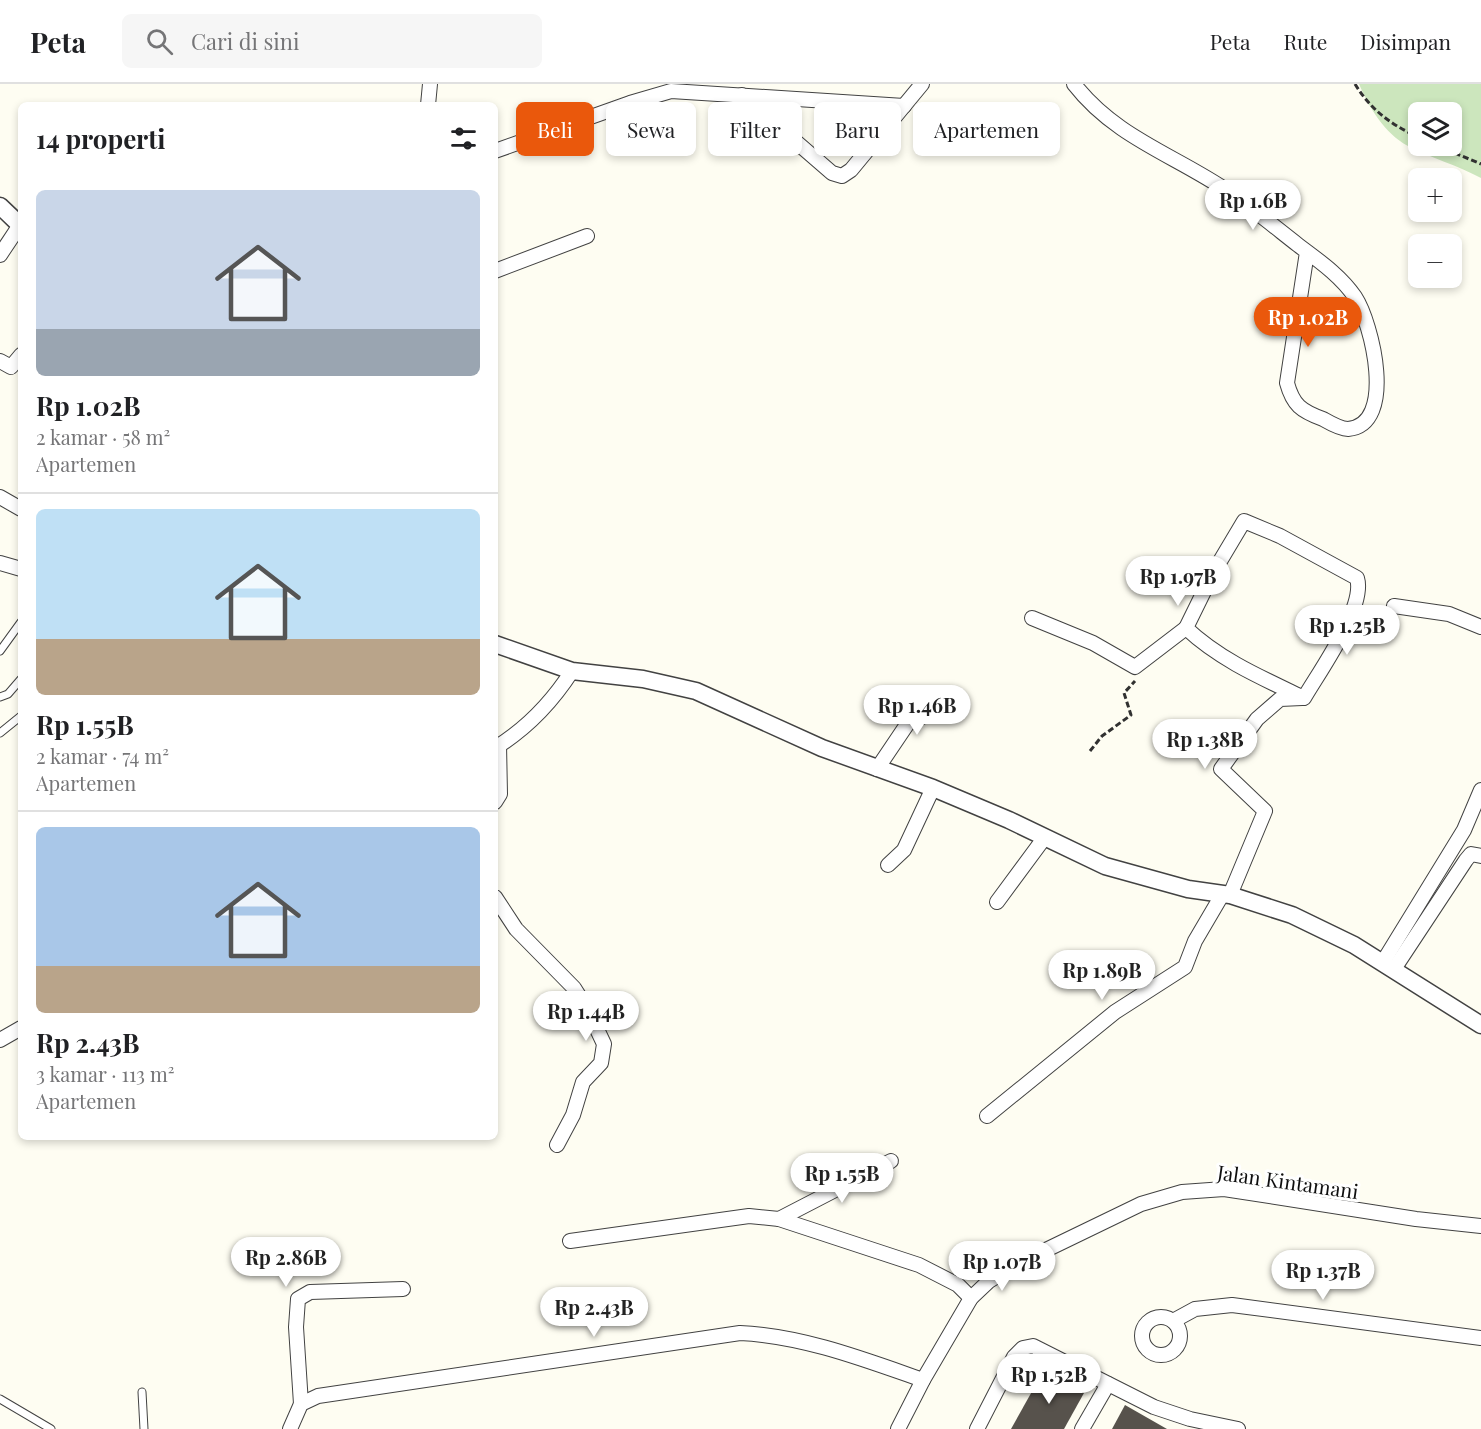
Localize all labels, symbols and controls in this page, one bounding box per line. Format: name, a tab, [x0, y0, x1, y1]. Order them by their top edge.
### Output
search box	[122, 14, 542, 68]
text: Peta	[30, 23, 86, 60]
icon: search	[143, 25, 176, 58]
text: Cari di sini	[191, 26, 299, 56]
text: Peta	[1210, 27, 1250, 55]
text: Rute	[1283, 27, 1327, 55]
text: Disimpan	[1360, 27, 1451, 55]
chip: Beli	[516, 102, 594, 156]
chip: Sewa	[606, 102, 696, 156]
chip: Filter	[708, 102, 802, 156]
chip: Baru	[814, 102, 901, 156]
chip: Apartemen	[913, 102, 1060, 156]
map controls	[1408, 102, 1462, 288]
button: layers	[1408, 102, 1462, 156]
text: 14 properti	[36, 121, 166, 156]
icon: filters	[447, 122, 480, 155]
button: +	[1408, 168, 1462, 222]
pin: Rp 1.6B	[1198, 180, 1308, 231]
text: Rp 1.6B	[1219, 186, 1287, 213]
icon: home	[204, 229, 312, 337]
button: −	[1408, 234, 1462, 288]
pin: Rp 1.02B	[1246, 297, 1370, 348]
text: Rp 1.02B	[1268, 303, 1348, 330]
text: Rp 1.02B	[36, 388, 140, 423]
text: 2 kamar · 58 m²	[36, 423, 170, 450]
text: Apartemen	[36, 450, 136, 477]
icon: home	[204, 548, 312, 656]
pin: Rp 1.97B	[1116, 556, 1240, 607]
text: Rp 1.97B	[1139, 562, 1217, 589]
pin: Rp 1.25B	[1285, 605, 1409, 656]
text: Rp 1.25B	[1309, 611, 1385, 638]
pin: Rp 1.46B	[855, 685, 979, 736]
text: Rp 1.46B	[878, 691, 956, 718]
text: Rp 1.55B	[36, 707, 134, 742]
pin: Rp 1.38B	[1143, 719, 1267, 770]
text: Rp 1.38B	[1166, 725, 1244, 752]
text: 2 kamar · 74 m²	[36, 742, 169, 769]
text: Apartemen	[36, 769, 136, 796]
icon: home	[204, 866, 312, 974]
pin: Rp 1.89B	[1040, 950, 1164, 1001]
text: Rp 1.89B	[1062, 956, 1142, 983]
pin: Rp 1.44B	[524, 991, 648, 1042]
text: Rp 1.44B	[547, 997, 625, 1024]
text: Rp 2.43B	[36, 1025, 140, 1060]
text: 3 kamar · 113 m²	[36, 1060, 175, 1087]
text: Apartemen	[36, 1087, 136, 1114]
pin: Rp 1.55B	[780, 1153, 904, 1204]
street label: Jalan Kintamani	[1215, 1158, 1360, 1204]
text: Rp 1.55B	[804, 1159, 880, 1186]
pin: Rp 2.86B	[224, 1237, 348, 1288]
pin: Rp 1.07B	[940, 1241, 1064, 1292]
text: Rp 2.86B	[245, 1243, 327, 1270]
text: Rp 1.07B	[963, 1247, 1042, 1274]
pin: Rp 1.37B	[1261, 1250, 1385, 1301]
text: Rp 1.37B	[1285, 1256, 1361, 1283]
pin: Rp 2.43B	[532, 1287, 656, 1338]
text: Rp 2.43B	[554, 1293, 634, 1320]
pin: Rp 1.52B	[987, 1354, 1111, 1405]
text: Rp 1.52B	[1011, 1360, 1087, 1387]

